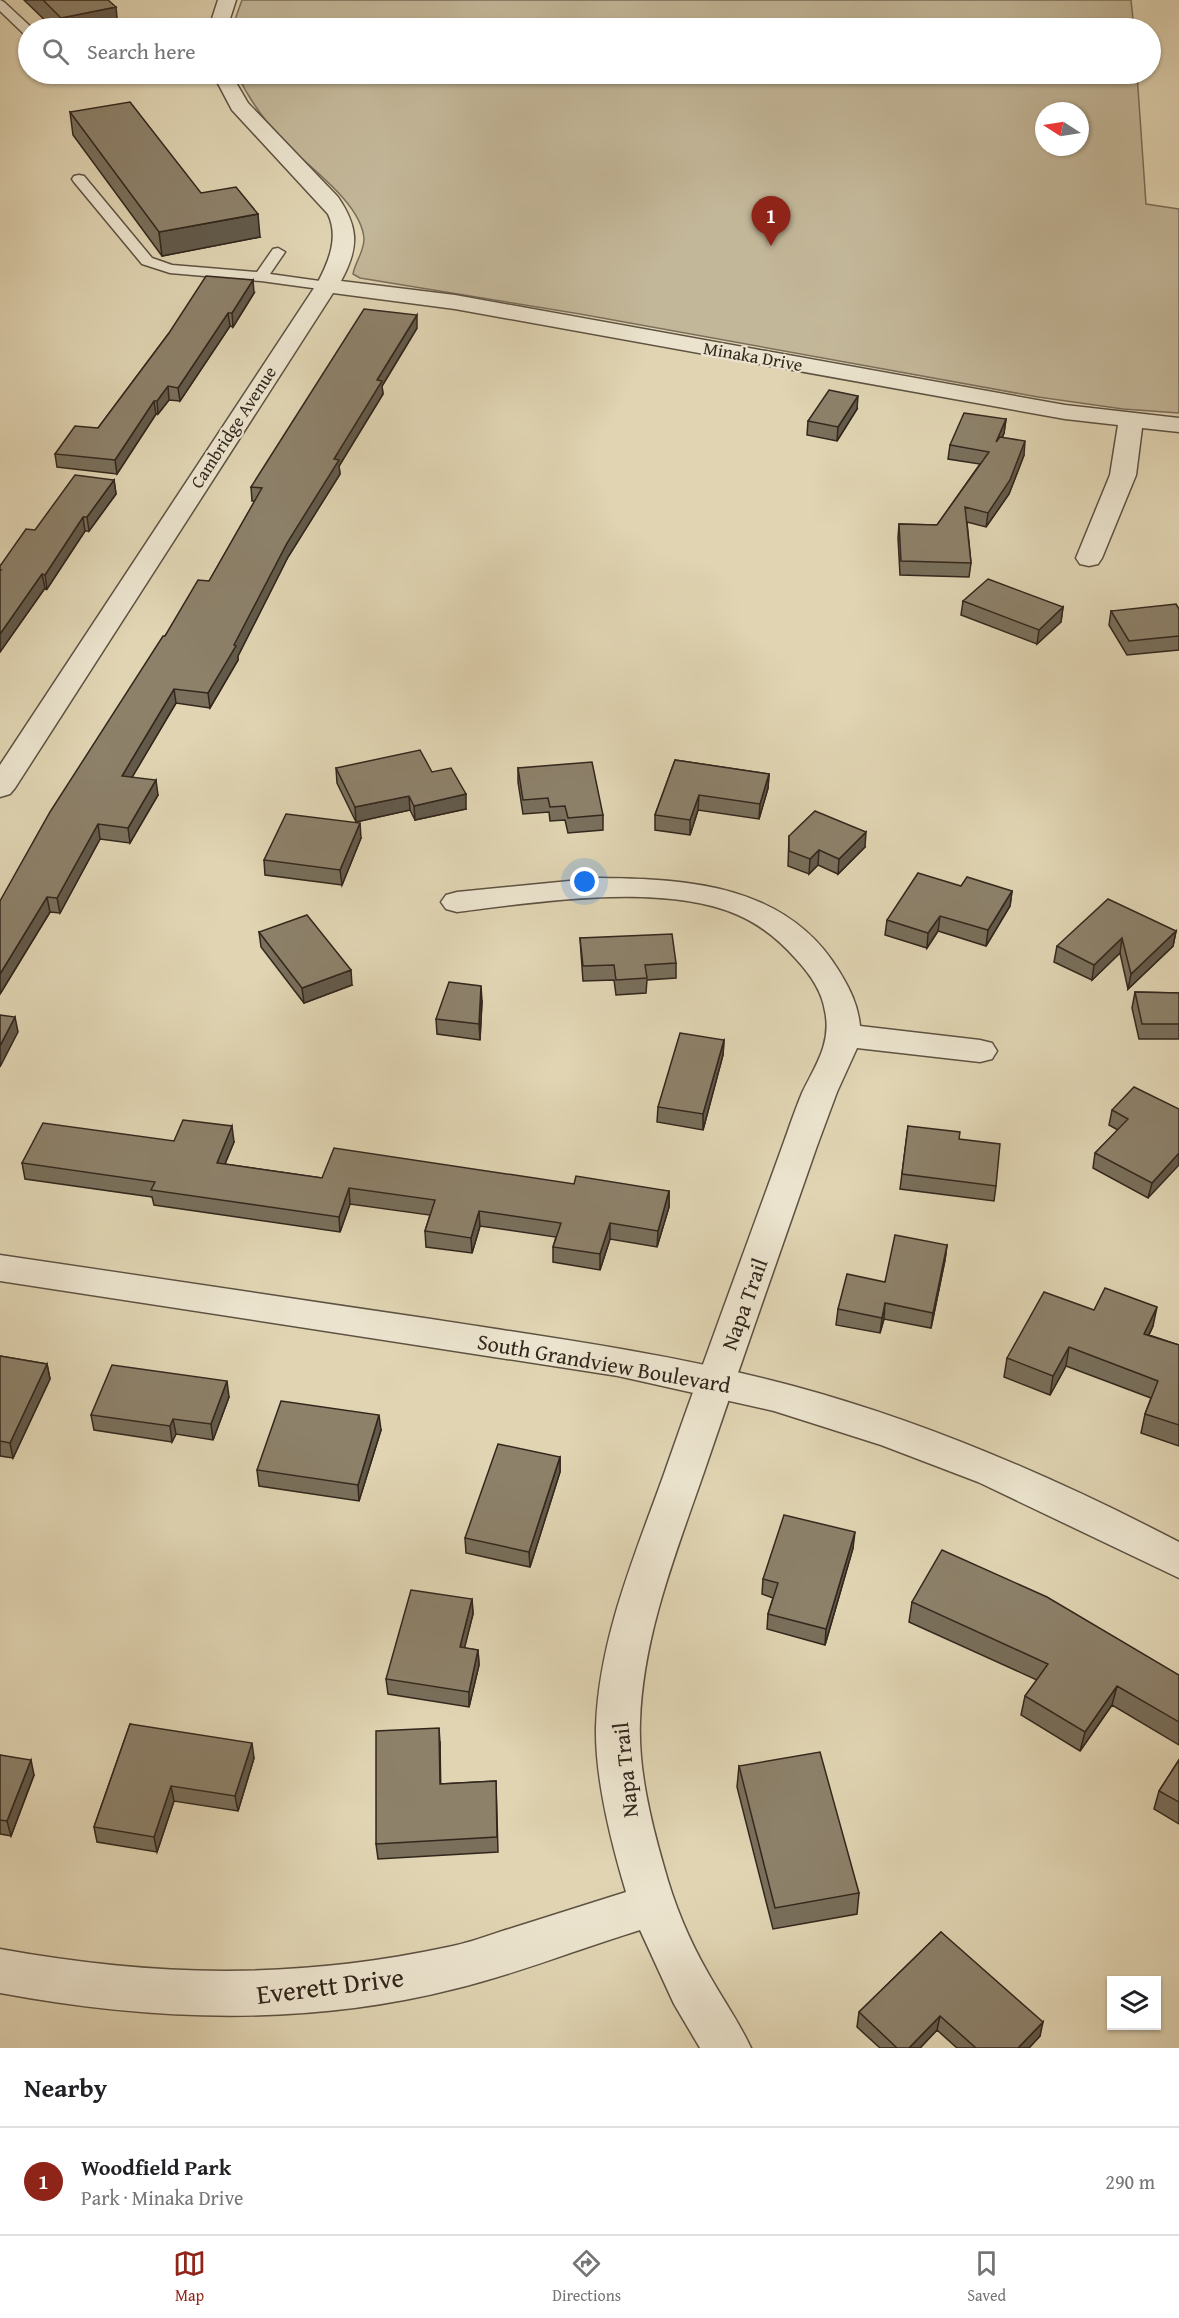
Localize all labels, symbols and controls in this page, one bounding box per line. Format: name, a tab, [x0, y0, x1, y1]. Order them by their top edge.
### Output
search box	[18, 18, 1161, 84]
icon: search	[39, 35, 72, 68]
text: Search here	[87, 35, 196, 67]
north arrow	[1035, 102, 1089, 156]
pin: 1	[752, 196, 790, 246]
street label: Minaka Drive	[701, 334, 805, 378]
street label: Cambridge Avenue	[183, 360, 283, 494]
your location	[570, 867, 599, 896]
street label: Napa Trail	[713, 1253, 775, 1355]
street label: South Grandview Boulevard	[475, 1325, 733, 1401]
street label: Napa Trail	[604, 1721, 646, 1819]
street label: Everett Drive	[254, 1956, 406, 2014]
map controls	[1107, 1976, 1161, 2030]
button: layers	[1107, 1976, 1161, 2030]
text: Nearby	[24, 2068, 107, 2107]
text: Woodfield Park	[81, 2151, 231, 2183]
text: 1	[38, 2167, 49, 2196]
text: 290 m	[1105, 2167, 1155, 2196]
text: Park · Minaka Drive	[81, 2183, 243, 2212]
tab: Map	[173, 2247, 206, 2307]
tab: Directions	[552, 2247, 621, 2307]
tab: Saved	[967, 2247, 1006, 2307]

